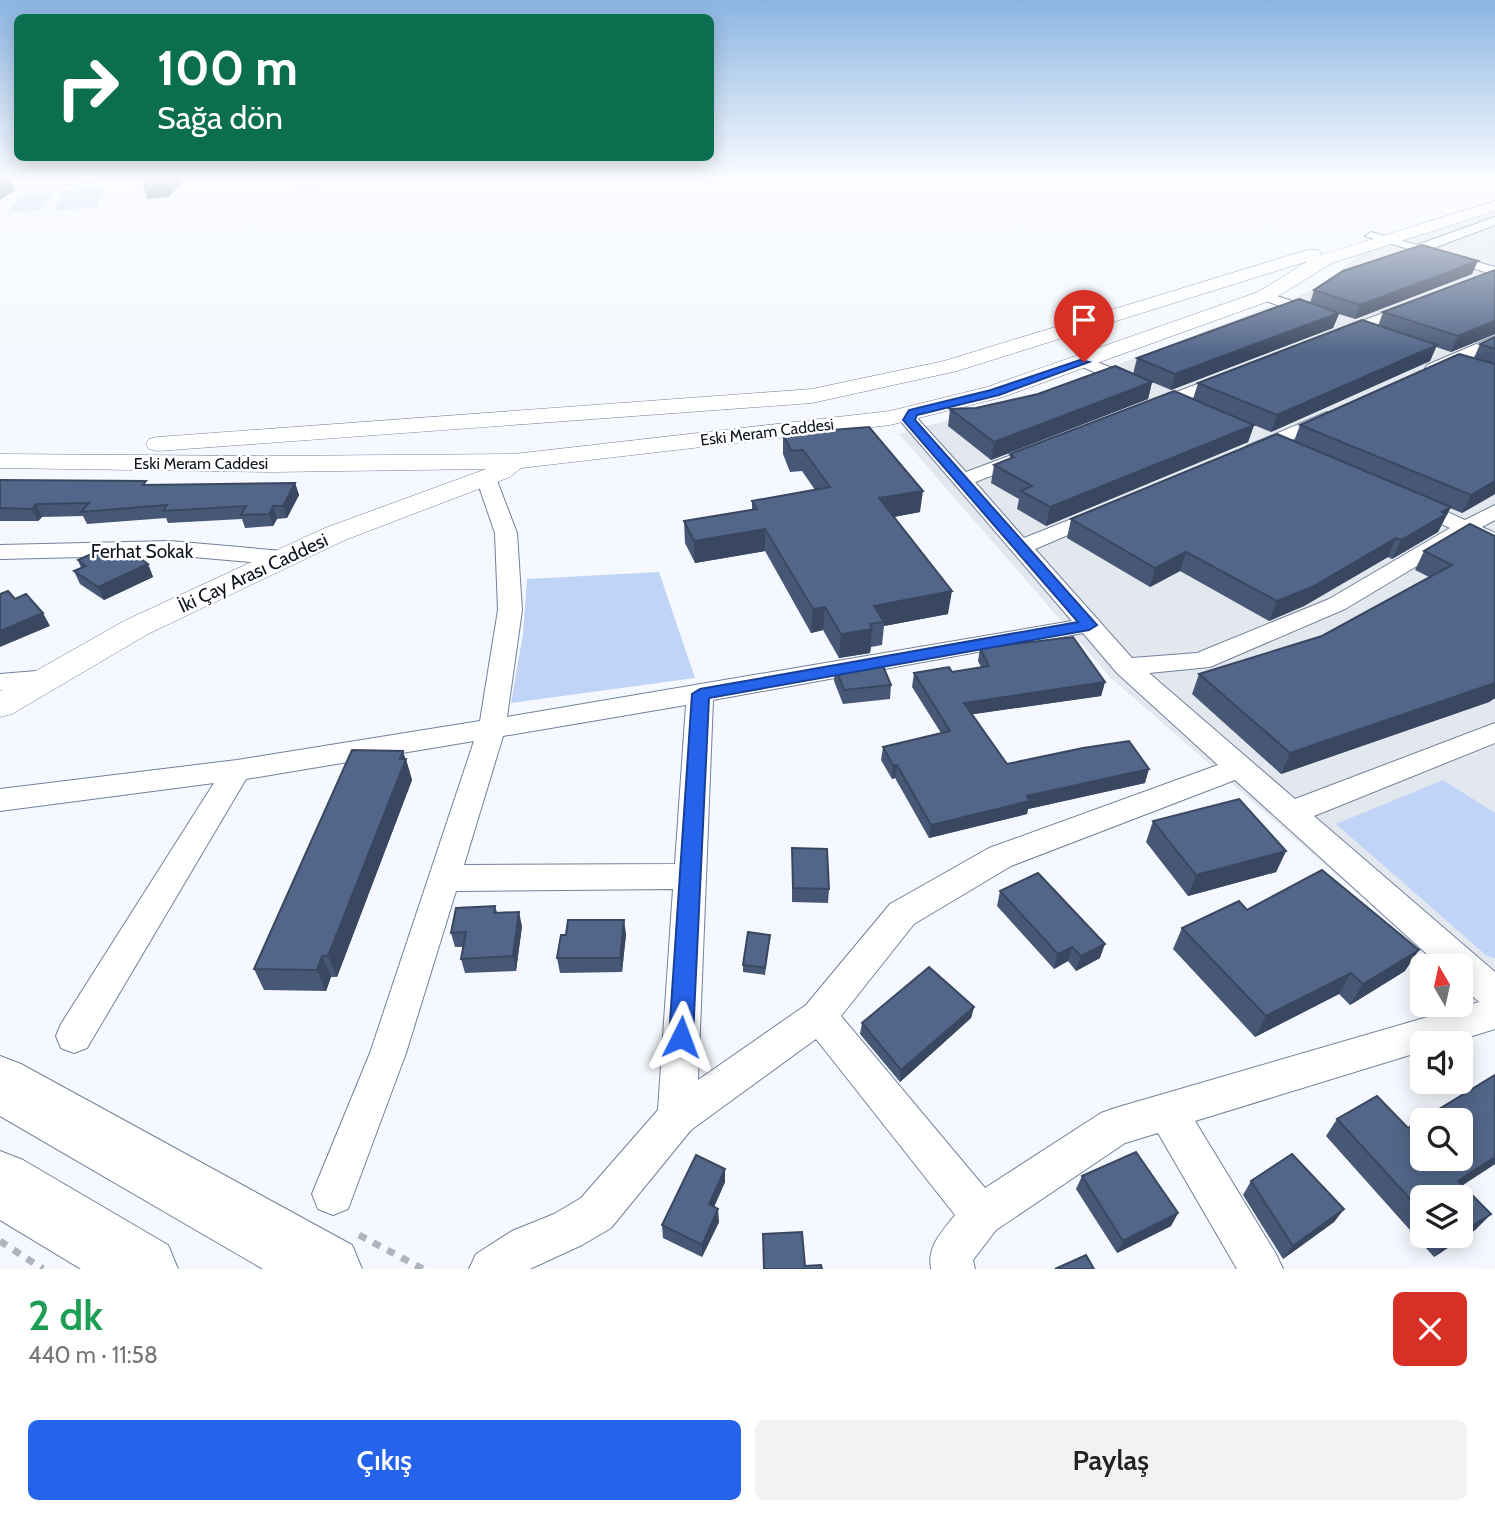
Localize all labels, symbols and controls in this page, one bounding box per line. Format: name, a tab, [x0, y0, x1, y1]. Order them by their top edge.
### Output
text: 100 m	[157, 38, 298, 97]
icon: right	[42, 42, 133, 133]
text: Sağa dön	[157, 98, 283, 137]
pin	[1054, 290, 1114, 362]
icon: arrive	[1065, 301, 1103, 339]
street label: Eski Meram Caddesi	[699, 414, 835, 450]
street label: Eski Meram Caddesi	[134, 454, 268, 473]
street label: İki Çay Arası Caddesi	[175, 528, 331, 618]
street label: Ferhat Sokak	[91, 540, 194, 563]
north arrow	[1410, 954, 1474, 1017]
map controls	[1410, 954, 1473, 1248]
position arrow	[644, 1000, 718, 1074]
button: sound	[1410, 1031, 1473, 1094]
button: search	[1410, 1108, 1473, 1171]
button: layers	[1410, 1185, 1473, 1248]
text: 2 dk	[28, 1289, 103, 1341]
button: close	[1393, 1292, 1467, 1366]
text: 440 m · 11:58	[28, 1341, 158, 1369]
button: Çıkış	[28, 1420, 741, 1500]
button: Paylaş	[755, 1420, 1467, 1500]

